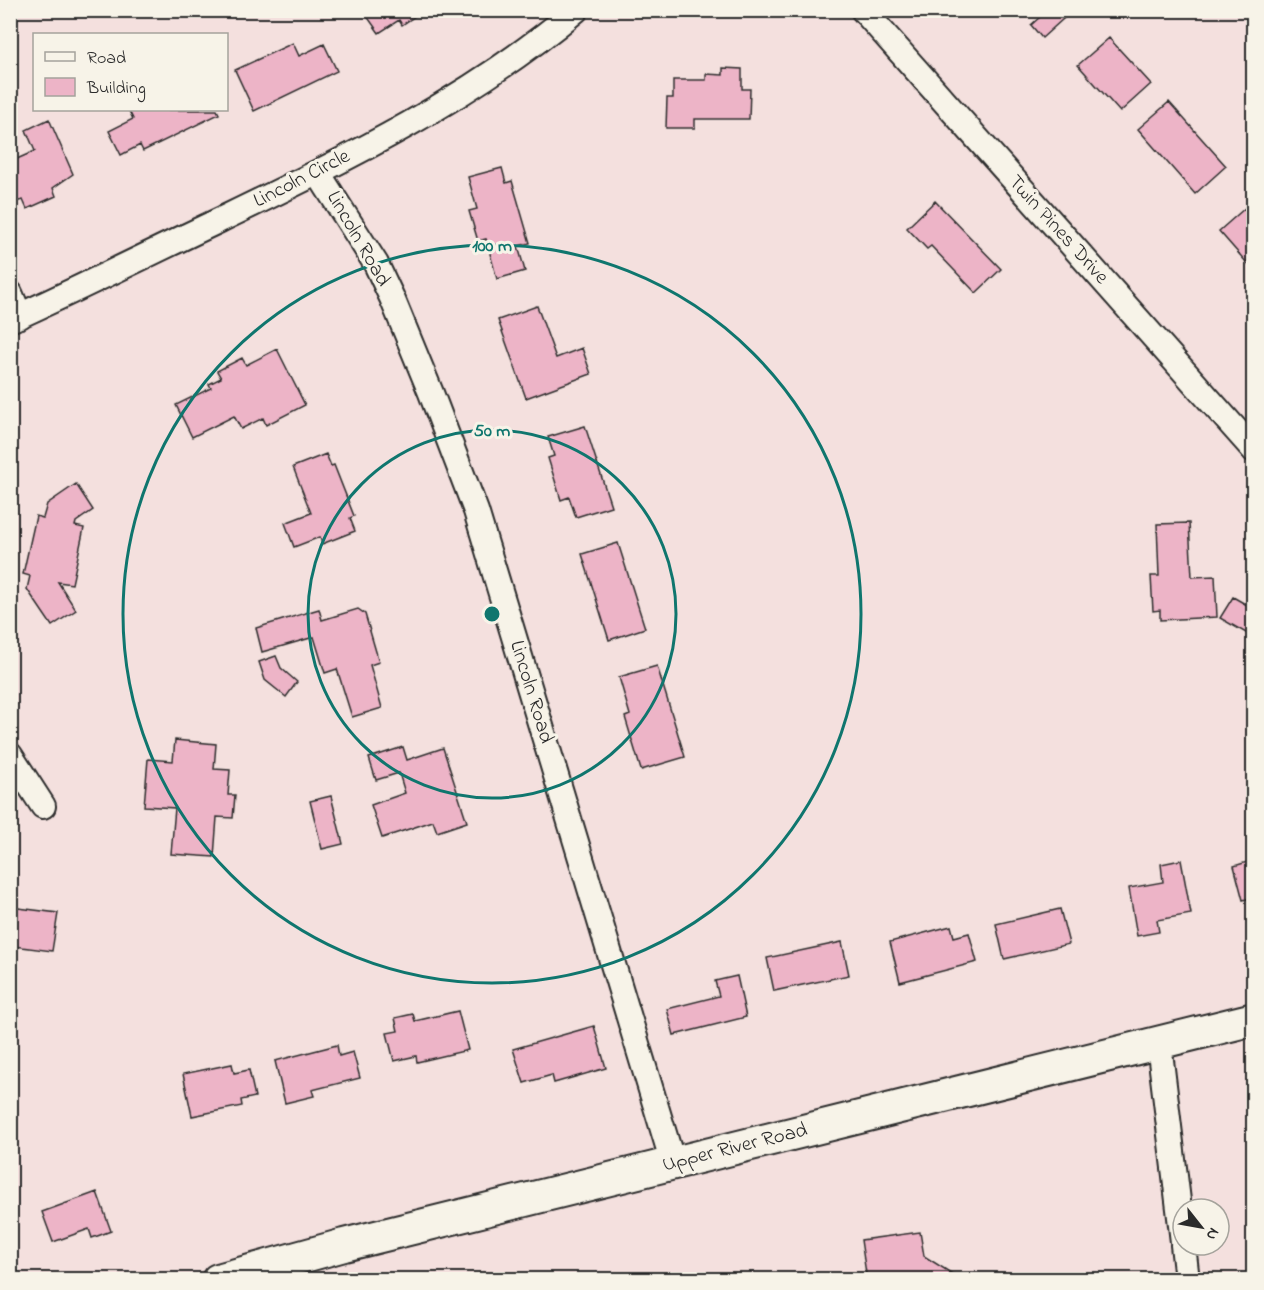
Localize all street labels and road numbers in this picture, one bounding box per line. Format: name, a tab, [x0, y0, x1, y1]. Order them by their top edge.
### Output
street label: Lincoln Circle	[249, 142, 356, 216]
street label: Twin Pines Drive	[1001, 169, 1116, 292]
street label: Lincoln Road	[318, 185, 398, 293]
street label: Lincoln Road	[501, 637, 561, 747]
street label: Upper River Road	[659, 1115, 811, 1180]

